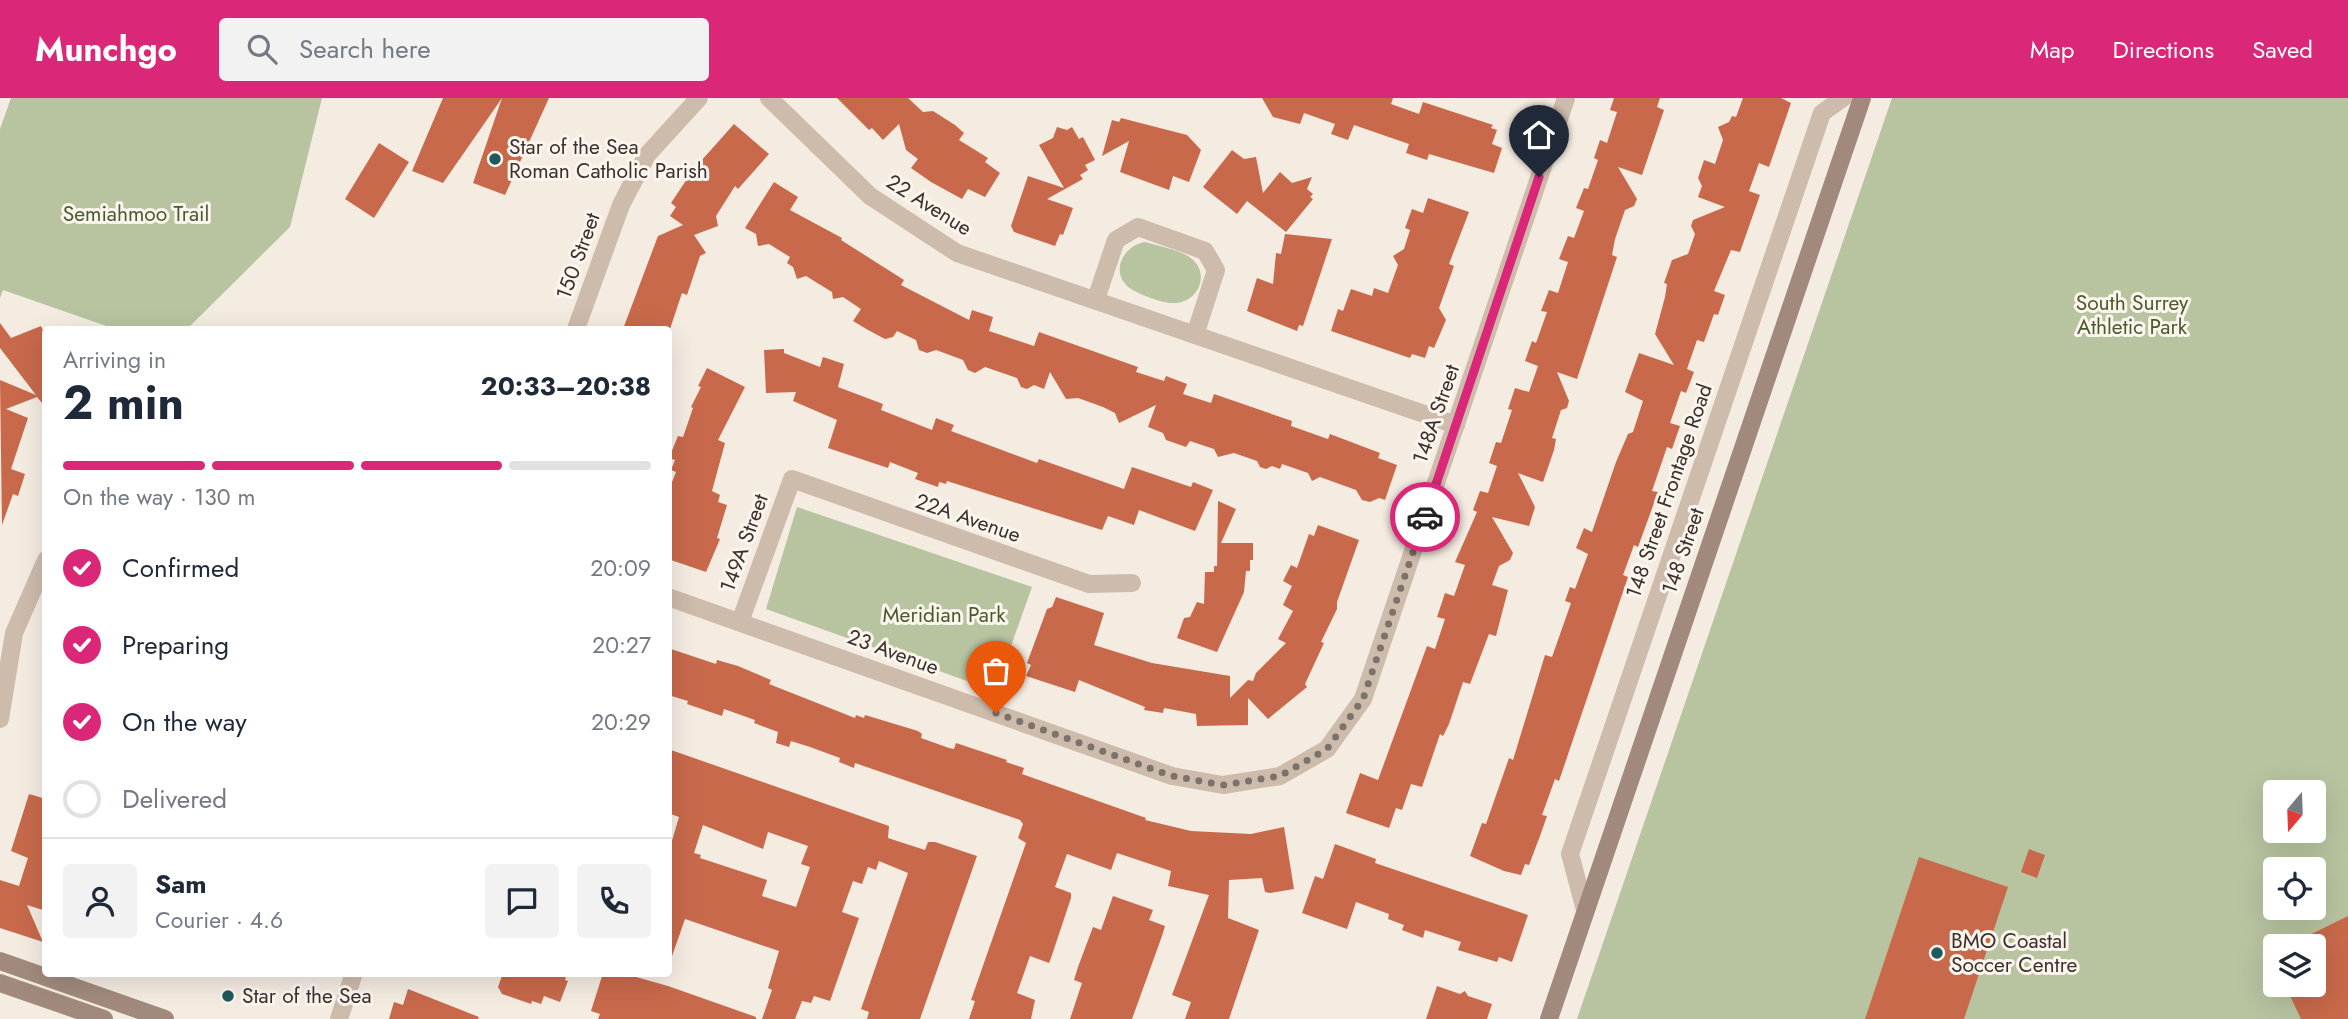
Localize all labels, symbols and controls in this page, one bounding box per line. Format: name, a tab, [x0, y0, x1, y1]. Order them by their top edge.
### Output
search box	[219, 18, 709, 81]
text: Munchgo	[35, 26, 177, 73]
icon: search	[243, 30, 281, 68]
text: Search here	[299, 30, 431, 68]
text: Map	[2030, 32, 2075, 67]
text: Directions	[2113, 32, 2214, 67]
text: Saved	[2252, 32, 2313, 67]
pin	[1509, 105, 1569, 177]
icon: home	[1520, 116, 1558, 154]
place label: Star of the Sea Roman Catholic Parish	[509, 132, 708, 186]
marker: Star of the Sea Roman Catholic Parish	[487, 151, 503, 167]
street label: 22 Avenue	[881, 167, 978, 243]
park label: Semiahmoo Trail	[63, 199, 209, 229]
street label: 150 Street	[548, 208, 608, 304]
park label: South Surrey Athletic Park	[2076, 288, 2189, 342]
text: Arriving in	[63, 343, 166, 377]
street label: 148A Street	[1405, 360, 1467, 468]
text: 20:33–20:38	[481, 367, 651, 405]
text: 2 min	[63, 370, 184, 436]
street label: 148 Street Frontage Road	[1620, 381, 1718, 601]
text: On the way · 130 m	[63, 480, 255, 514]
courier	[1390, 482, 1460, 552]
street label: 22A Avenue	[911, 486, 1025, 550]
street label: 149A Street	[712, 490, 776, 596]
icon: car	[1406, 498, 1444, 536]
street label: 148 Street	[1657, 505, 1709, 597]
icon: check	[63, 549, 101, 587]
text: Confirmed	[122, 549, 239, 587]
text: 20:09	[590, 551, 651, 585]
park label: Meridian Park	[883, 600, 1006, 630]
street label: 23 Avenue	[843, 622, 943, 682]
icon: check	[63, 626, 101, 664]
text: Preparing	[122, 626, 229, 664]
text: 20:27	[592, 628, 651, 662]
pin	[966, 641, 1026, 713]
icon: bag	[977, 652, 1015, 690]
icon: check	[63, 703, 101, 741]
text: On the way	[122, 703, 247, 741]
text: 20:29	[591, 705, 651, 739]
text: Delivered	[122, 780, 227, 818]
north arrow	[2263, 780, 2326, 844]
map controls	[2263, 780, 2326, 997]
button: locate	[2263, 857, 2326, 920]
button: person	[63, 864, 137, 938]
button: chat	[485, 864, 559, 938]
button: phone	[577, 864, 651, 938]
text: Sam	[155, 865, 207, 903]
text: Courier · 4.6	[155, 903, 283, 937]
place label: BMO Coastal Soccer Centre	[1951, 926, 2078, 980]
button: layers	[2263, 934, 2326, 997]
marker: BMO Coastal Soccer Centre	[1929, 945, 1945, 961]
place label: Star of the Sea	[242, 981, 372, 1011]
marker: Star of the Sea	[220, 988, 236, 1004]

